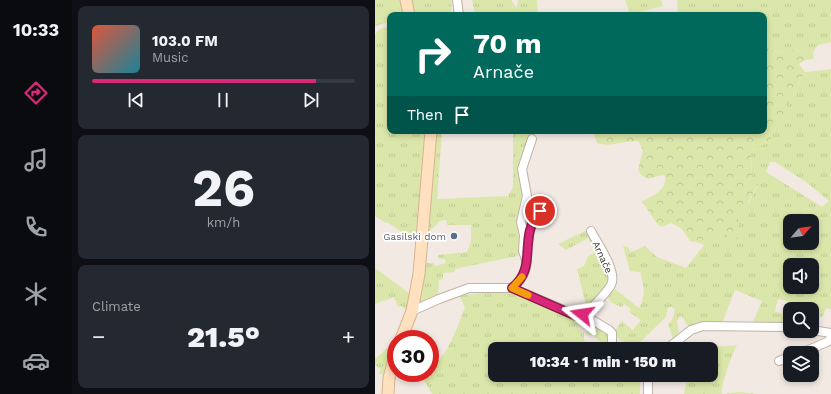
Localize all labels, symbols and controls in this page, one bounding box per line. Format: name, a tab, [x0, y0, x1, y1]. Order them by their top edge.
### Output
text: 10:33	[13, 19, 59, 40]
text: 70 m	[473, 27, 542, 60]
icon: right	[407, 28, 459, 80]
text: 103.0 FM	[152, 32, 218, 50]
text: Music	[152, 50, 189, 65]
text: Arnače	[473, 61, 534, 82]
icon: directions	[22, 79, 50, 107]
icon: previous	[125, 89, 147, 111]
icon: pause	[212, 89, 234, 111]
icon: next	[300, 89, 322, 111]
icon: arrive	[451, 104, 473, 126]
text: Then	[407, 106, 443, 124]
icon: music	[22, 146, 50, 174]
text: 26	[192, 158, 255, 219]
pin	[523, 194, 557, 228]
icon: arrive	[529, 200, 551, 222]
icon: phone	[22, 213, 50, 241]
north arrow	[783, 214, 819, 250]
map controls	[783, 214, 819, 382]
text: km/h	[207, 215, 240, 230]
place label: Gasilski dom	[383, 231, 446, 242]
marker: Gasilski dom	[449, 231, 459, 241]
street label: Arnače	[590, 240, 615, 275]
button: sound	[783, 258, 819, 294]
icon: climate	[22, 280, 50, 308]
position arrow	[561, 293, 603, 335]
text: Climate	[92, 299, 141, 314]
button: search	[783, 302, 819, 338]
text: 21.5°	[187, 319, 260, 354]
text: −	[92, 324, 105, 349]
text: +	[342, 324, 355, 349]
speed limit sign: 30	[387, 330, 439, 382]
button: layers	[783, 346, 819, 382]
icon: car	[22, 347, 50, 375]
text: 10:34 · 1 min · 150 m	[530, 353, 676, 371]

